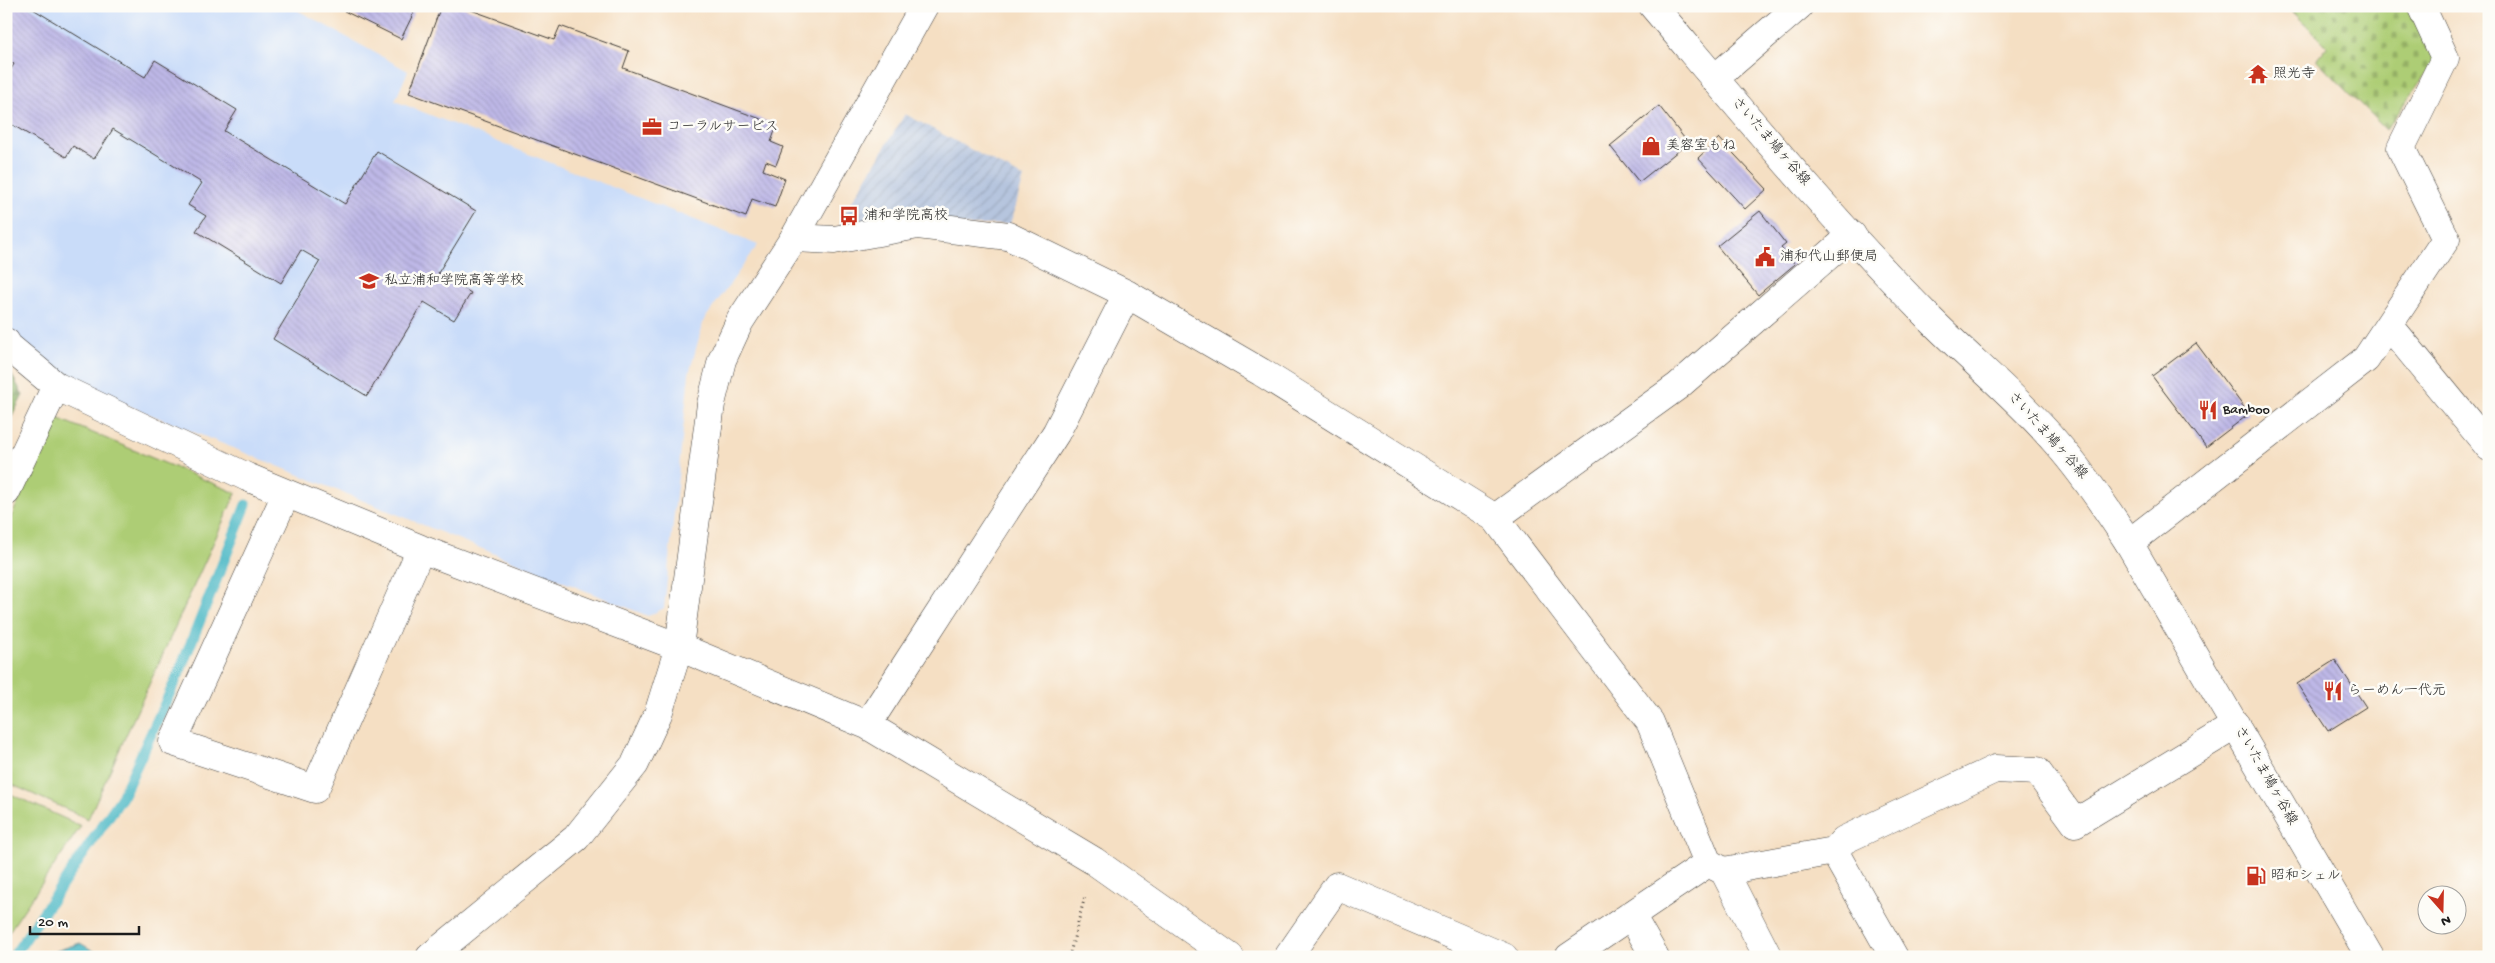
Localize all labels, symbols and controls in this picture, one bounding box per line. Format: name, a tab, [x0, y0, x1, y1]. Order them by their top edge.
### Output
temple icon: 照光寺	[2247, 63, 2269, 85]
place label: 照光寺	[2273, 66, 2315, 83]
street label: さいたま鳩ヶ谷線	[1727, 94, 1813, 190]
office icon: コーラルサービス	[641, 116, 663, 138]
place label: コーラルサービス	[667, 119, 778, 136]
shop icon: 美容室もね	[1640, 135, 1662, 157]
place label: 美容室もね	[1666, 138, 1736, 155]
bus stop icon: 浦和学院高校	[838, 205, 860, 227]
place label: 浦和学院高校	[864, 208, 948, 225]
public building icon: 浦和代山郵便局	[1754, 246, 1776, 268]
place label: 浦和代山郵便局	[1780, 249, 1878, 266]
school or university icon: 私立浦和学院高等学校	[358, 270, 380, 292]
place label: 私立浦和学院高等学校	[384, 273, 524, 290]
street label: さいたま鳩ヶ谷線	[2003, 389, 2091, 483]
restaurant icon: Bamboo	[2197, 399, 2219, 421]
place label: Bamboo	[2222, 402, 2270, 419]
restaurant icon: らーめん一代元	[2322, 680, 2344, 702]
place label: らーめん一代元	[2348, 683, 2446, 700]
street label: さいたま鳩ヶ谷線	[2230, 723, 2300, 829]
fuel station icon: 昭和シェル	[2245, 865, 2267, 887]
place label: 昭和シェル	[2271, 868, 2341, 885]
north arrow	[2418, 886, 2468, 936]
scale bar	[30, 903, 139, 935]
text: N	[2438, 910, 2453, 929]
text: 20 m	[38, 914, 68, 932]

